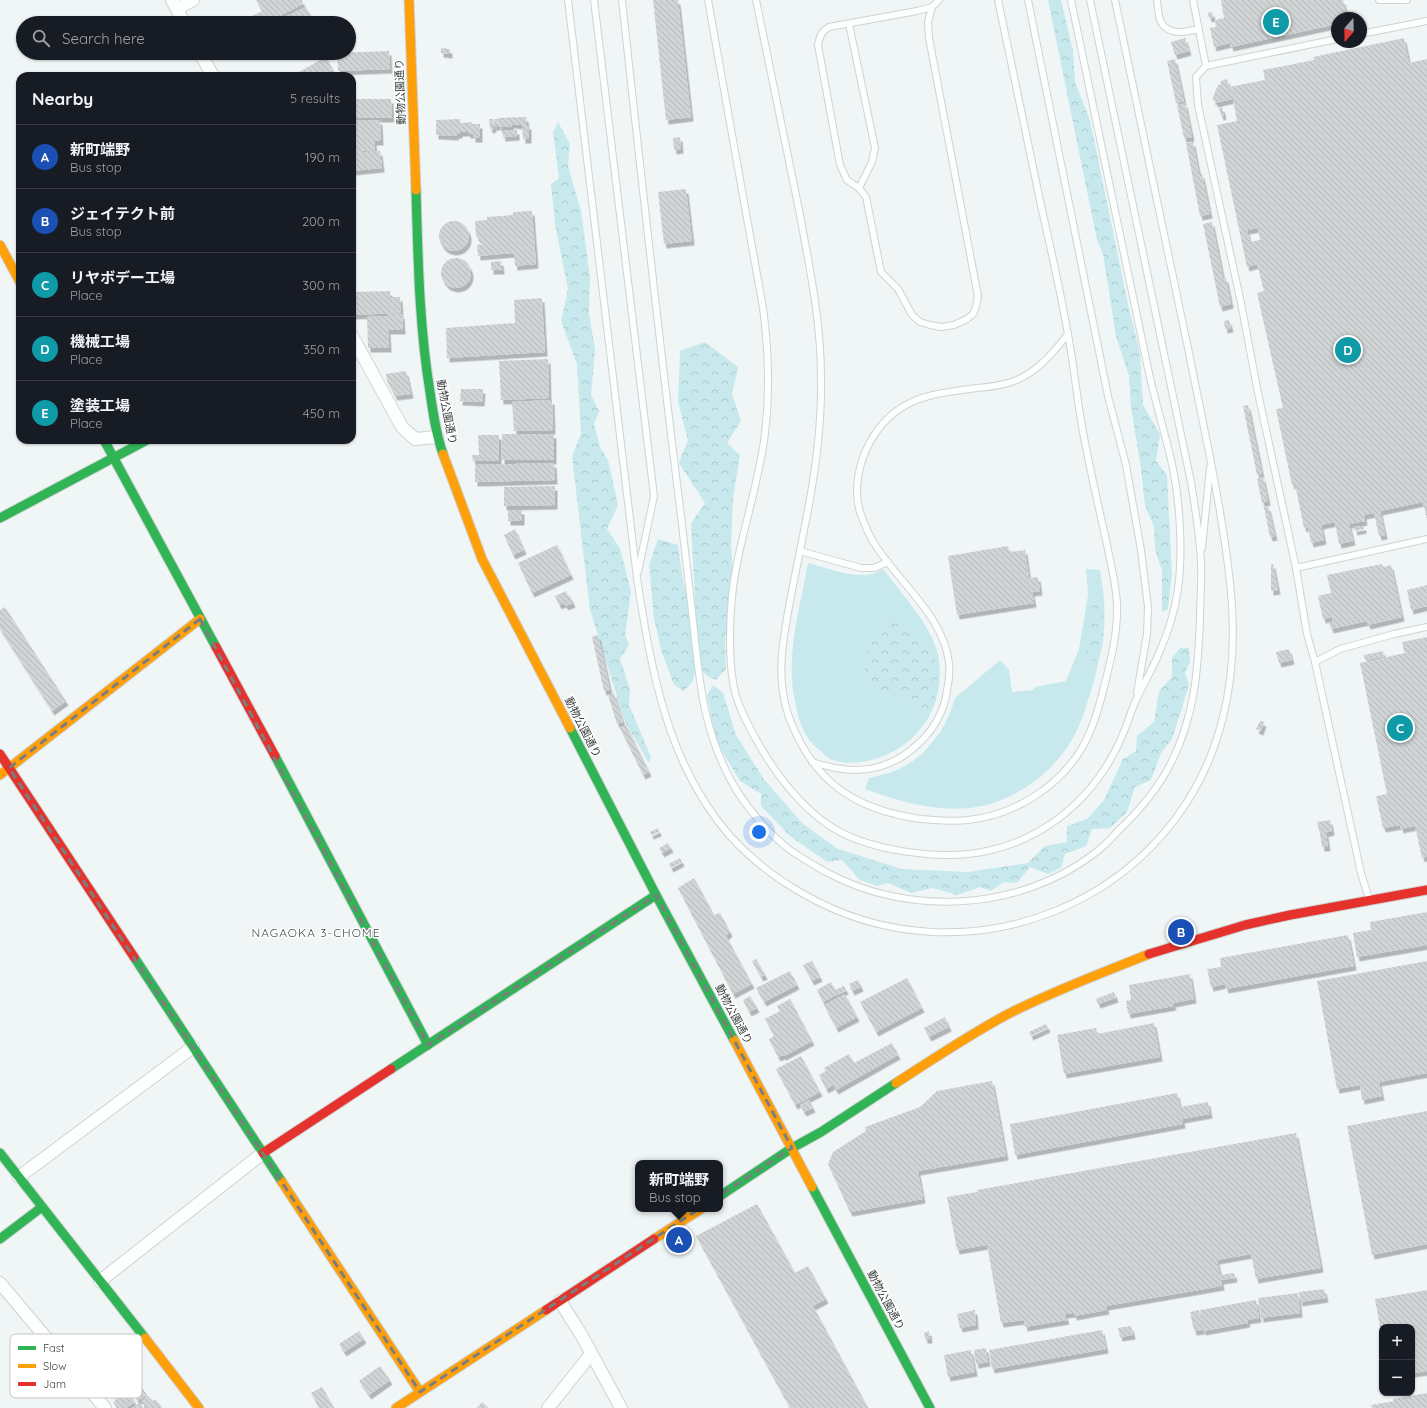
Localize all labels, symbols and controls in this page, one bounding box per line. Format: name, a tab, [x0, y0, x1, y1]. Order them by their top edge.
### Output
pin: E	[1263, 7, 1289, 37]
north arrow	[1331, 12, 1367, 48]
search box	[16, 16, 356, 60]
icon: search	[30, 27, 52, 49]
text: Search here	[62, 29, 145, 48]
street label: 動物公園通り	[392, 59, 408, 125]
text: Nearby	[32, 88, 93, 109]
text: 5 results	[290, 90, 340, 106]
text: 新町端野	[70, 140, 130, 159]
text: A	[41, 149, 49, 165]
text: 190 m	[305, 149, 340, 165]
text: Bus stop	[70, 159, 122, 175]
text: ジェイテクト前	[70, 204, 175, 223]
text: B	[41, 213, 49, 229]
text: 200 m	[302, 213, 340, 229]
text: Bus stop	[70, 223, 122, 239]
text: リヤボデー工場	[70, 268, 175, 287]
text: C	[41, 277, 49, 293]
text: 300 m	[302, 277, 340, 293]
text: Place	[70, 287, 103, 303]
text: 機械工場	[70, 332, 130, 351]
pin: D	[1335, 335, 1361, 365]
text: D	[40, 341, 50, 357]
text: 350 m	[303, 341, 340, 357]
text: Place	[70, 351, 103, 367]
street label: 動物公園通り	[434, 378, 460, 446]
text: 塗装工場	[70, 396, 130, 415]
text: E	[41, 405, 49, 421]
text: 450 m	[303, 405, 340, 421]
text: Place	[70, 415, 103, 431]
street label: 動物公園通り	[562, 694, 604, 760]
pin: C	[1387, 713, 1413, 743]
your location	[749, 822, 769, 842]
pin: B	[1168, 917, 1194, 947]
district label: NAGAOKA 3-CHOME	[251, 925, 381, 940]
street label: 動物公園通り	[712, 982, 756, 1046]
popup	[635, 1160, 723, 1212]
text: 新町端野	[649, 1170, 709, 1189]
text: Bus stop	[649, 1189, 701, 1205]
pin: A	[666, 1225, 692, 1255]
street label: 動物公園通り	[864, 1268, 908, 1332]
map controls	[1379, 1324, 1415, 1396]
button: +	[1379, 1324, 1415, 1360]
legend	[10, 1334, 142, 1398]
text: Fast	[43, 1341, 65, 1355]
text: Slow	[43, 1359, 67, 1373]
button: −	[1379, 1360, 1415, 1396]
text: Jam	[43, 1377, 66, 1391]

